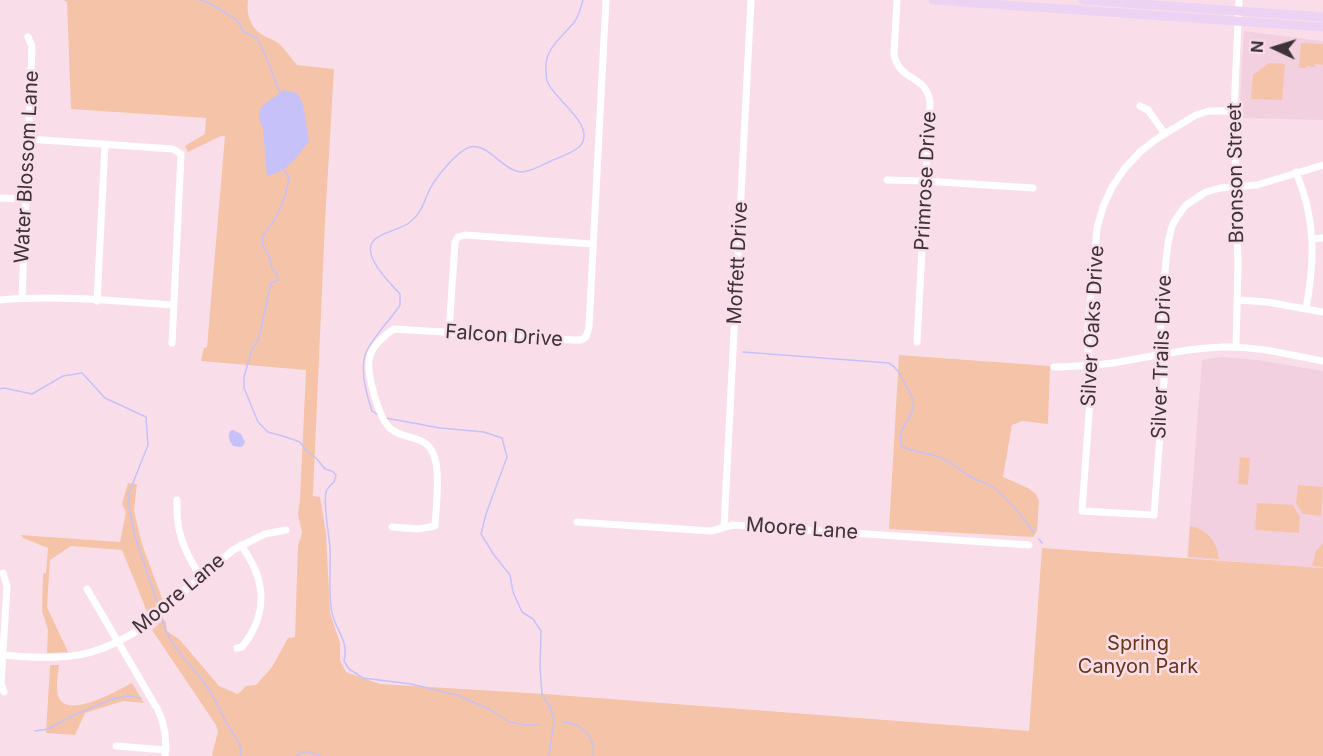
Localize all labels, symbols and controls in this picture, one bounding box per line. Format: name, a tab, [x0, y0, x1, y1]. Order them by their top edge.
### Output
north arrow	[1245, 18, 1305, 78]
text: N	[1247, 40, 1267, 54]
street label: Water Blossom Lane	[10, 70, 44, 264]
street label: Bronson Street	[1223, 103, 1249, 243]
street label: Primrose Drive	[910, 111, 942, 251]
street label: Moffett Drive	[723, 201, 753, 325]
street label: Silver Oaks Drive	[1077, 245, 1109, 407]
street label: Silver Trails Drive	[1147, 274, 1177, 440]
street label: Falcon Drive	[444, 320, 564, 352]
street label: Moore Lane	[745, 513, 859, 545]
street label: Moore Lane	[128, 549, 230, 639]
park label: Spring Canyon Park	[1078, 632, 1198, 679]

